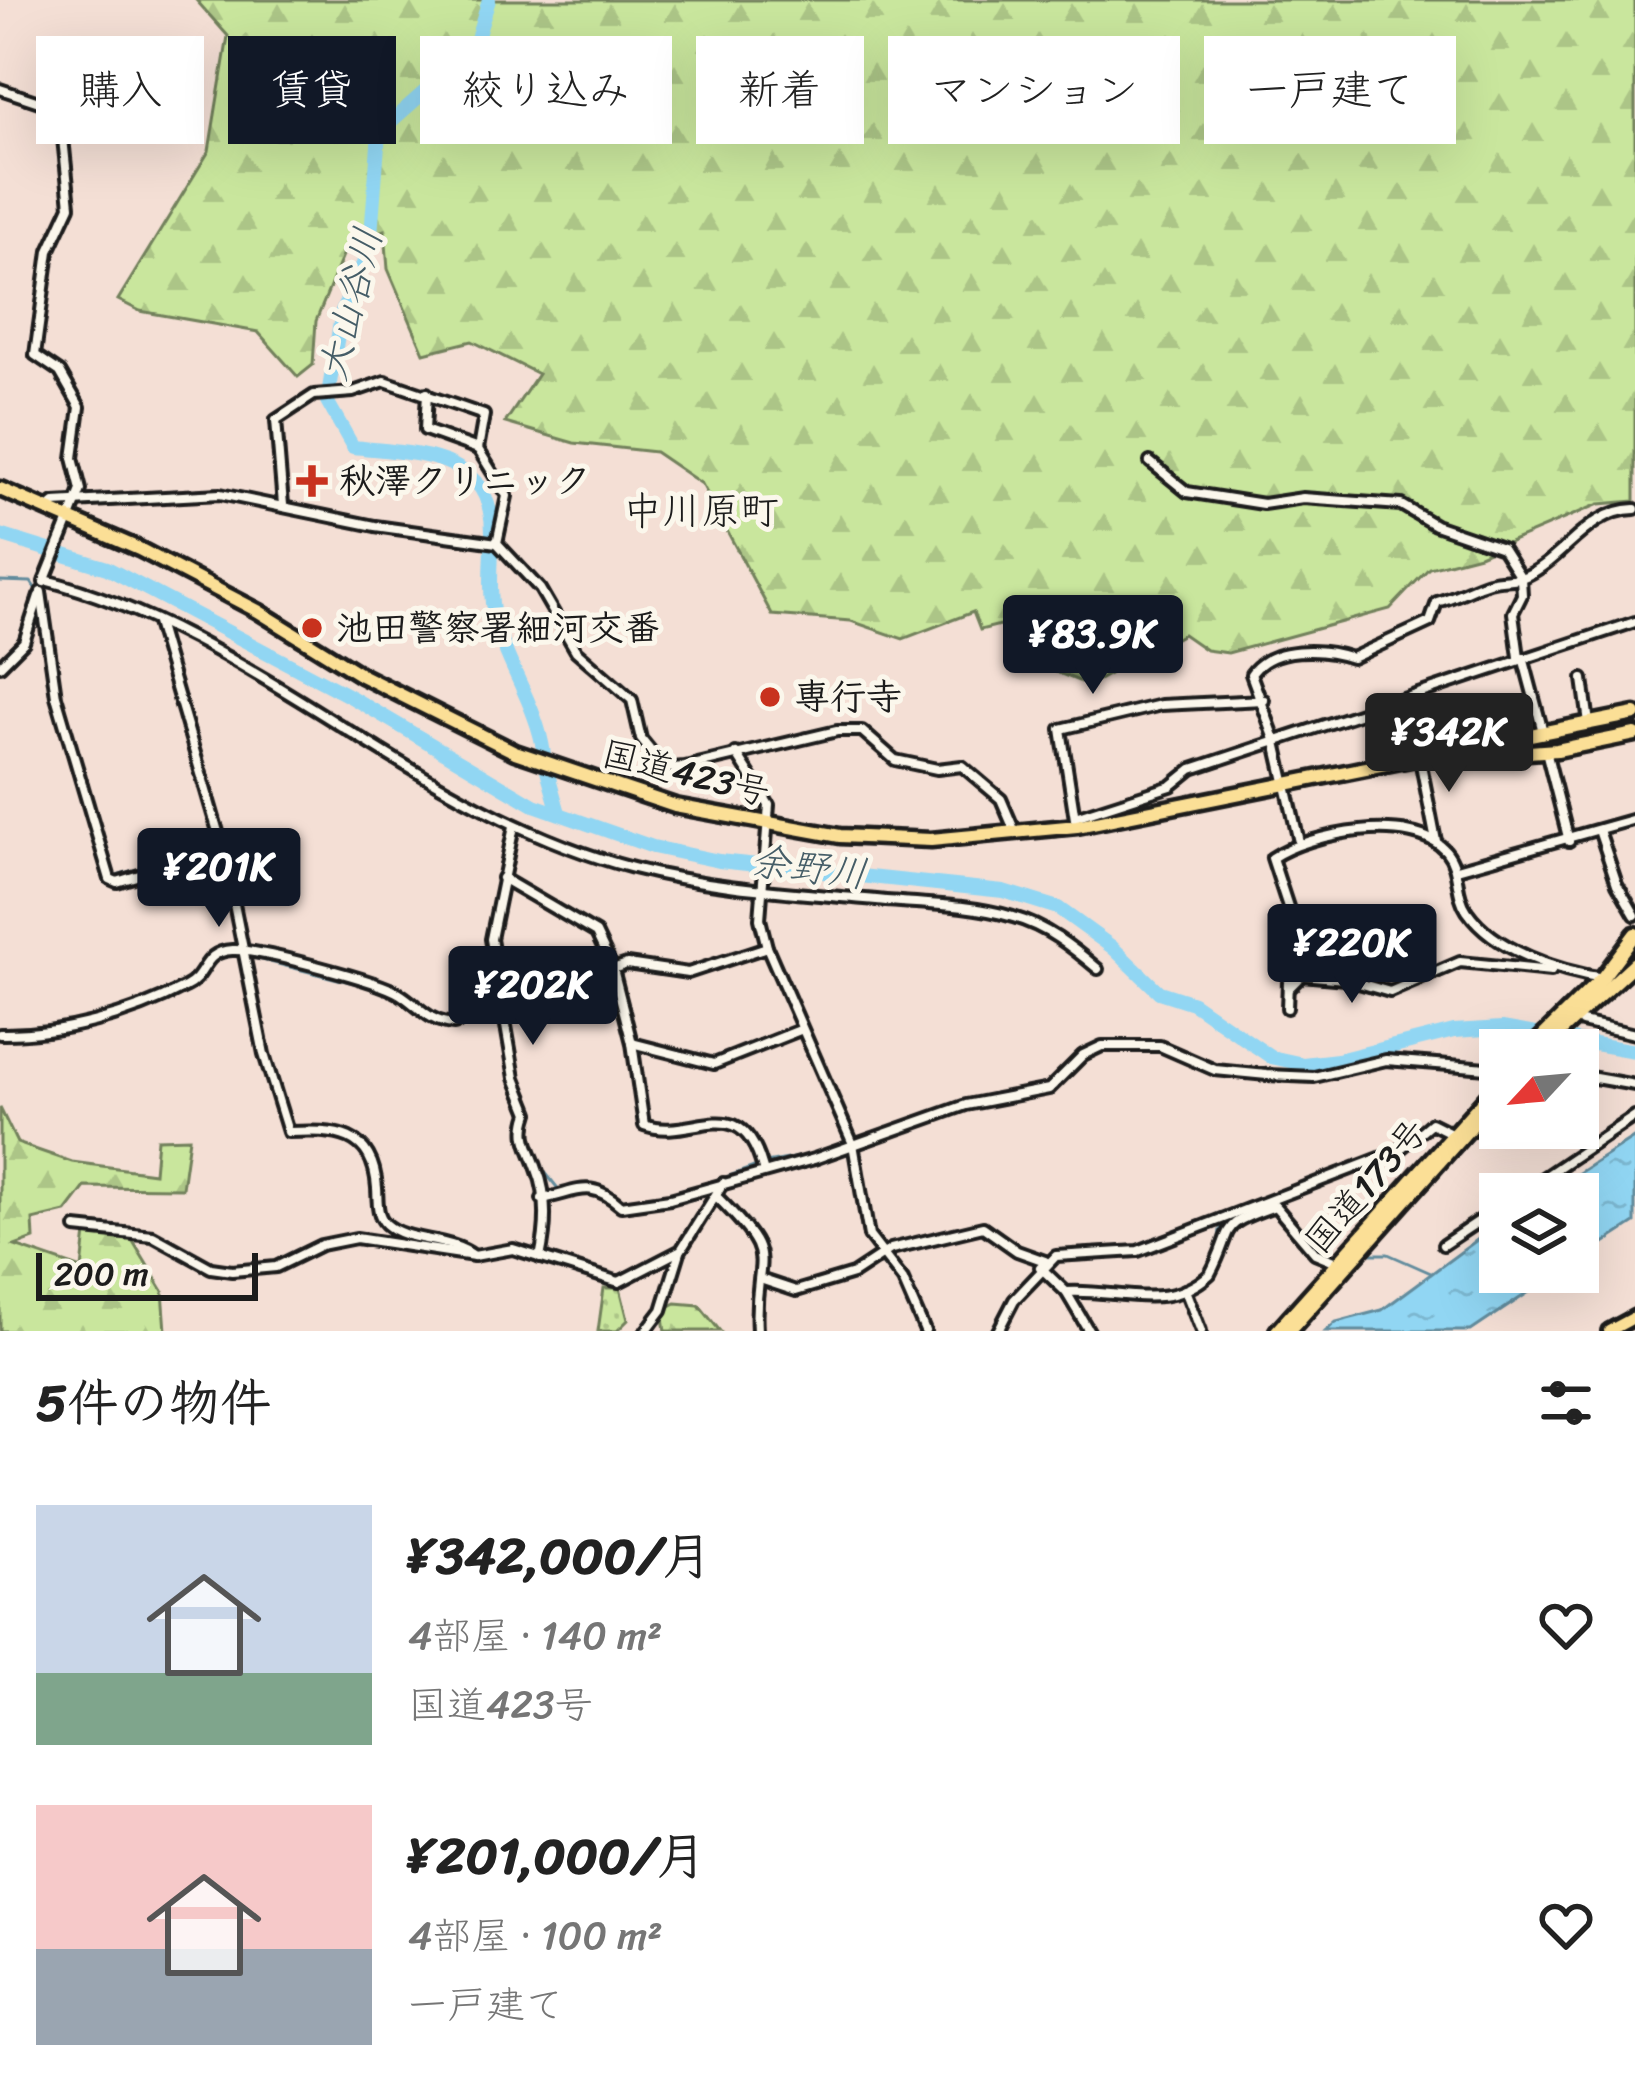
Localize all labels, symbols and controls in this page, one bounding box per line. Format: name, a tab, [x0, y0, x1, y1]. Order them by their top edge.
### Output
chip: 購入	[36, 36, 204, 144]
chip: 賃貸	[228, 36, 396, 144]
chip: 絞り込み	[420, 36, 672, 144]
chip: 新着	[696, 36, 864, 144]
chip: マンション	[888, 36, 1180, 144]
chip: 一戸建て	[1204, 36, 1456, 144]
water label: 大山谷川	[298, 220, 402, 388]
place label: 秋澤クリニック	[339, 449, 591, 513]
marker: 秋澤クリニック	[296, 465, 328, 497]
district label: 中川原町	[623, 476, 779, 545]
pin: ¥83.9K	[995, 595, 1191, 697]
place label: 池田警察署細河交番	[336, 596, 660, 660]
text: ¥83.9K	[1030, 599, 1156, 668]
marker: 池田警察署細河交番	[299, 615, 325, 641]
place label: 専行寺	[794, 665, 902, 729]
marker: 専行寺	[757, 684, 783, 710]
pin: ¥342K	[1365, 693, 1533, 795]
text: ¥342K	[1392, 697, 1506, 766]
street label: 国道423号	[595, 721, 777, 825]
water label: 余野川	[747, 826, 871, 908]
pin: ¥201K	[135, 828, 303, 930]
text: ¥201K	[164, 832, 274, 901]
pin: ¥220K	[1268, 904, 1436, 1006]
text: ¥220K	[1294, 908, 1410, 977]
pin: ¥202K	[449, 946, 617, 1048]
text: ¥202K	[475, 950, 591, 1019]
north arrow	[1479, 1029, 1599, 1149]
map controls	[1479, 1029, 1599, 1293]
street label: 国道173号	[1288, 1103, 1444, 1269]
button: layers	[1479, 1173, 1599, 1293]
text: 200 m	[54, 1245, 149, 1303]
scale bar	[36, 1247, 258, 1300]
text: 5件の物件	[36, 1358, 271, 1448]
icon: filters	[1533, 1370, 1599, 1436]
text: ¥342,000/月	[408, 1511, 712, 1601]
icon: home	[132, 1553, 276, 1697]
icon: heart	[1533, 1592, 1599, 1658]
text: 4部屋 · 140 m²	[408, 1601, 662, 1670]
text: 国道423号	[408, 1670, 593, 1739]
text: ¥201,000/月	[408, 1811, 707, 1901]
icon: home	[132, 1853, 276, 1997]
icon: heart	[1533, 1892, 1599, 1958]
text: 4部屋 · 100 m²	[408, 1901, 663, 1970]
text: 一戸建て	[408, 1970, 564, 2039]

